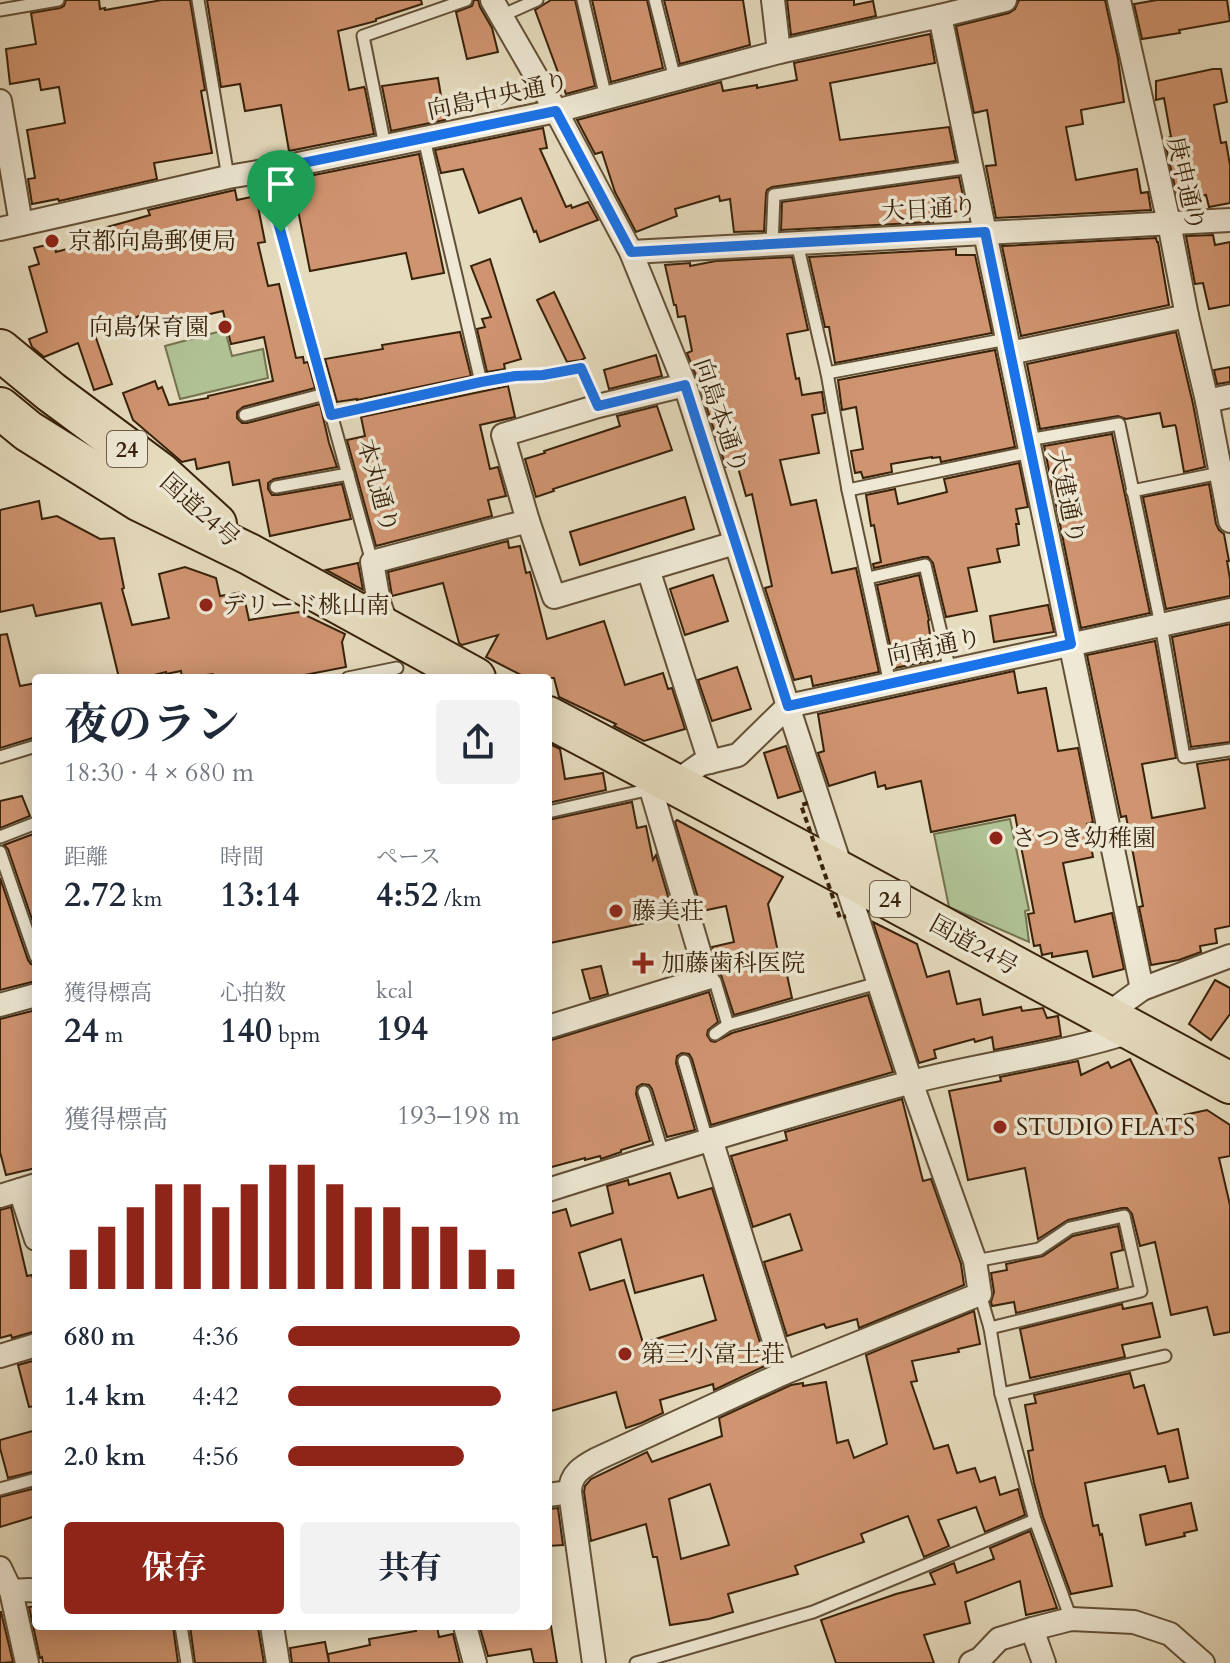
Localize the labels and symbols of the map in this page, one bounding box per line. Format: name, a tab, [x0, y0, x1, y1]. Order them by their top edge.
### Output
street label: 向島中央通り	[424, 65, 572, 128]
street label: 庚申通り	[1159, 134, 1212, 235]
pin	[247, 150, 315, 232]
street label: 大日通り	[880, 191, 978, 228]
place label: 京都向島郵便局	[68, 225, 236, 258]
marker: 京都向島郵便局	[43, 232, 61, 250]
place label: 向島保育園	[89, 311, 209, 344]
marker: 向島保育園	[216, 318, 234, 336]
street label: 向島本通り	[685, 354, 756, 478]
road number: 24	[107, 431, 147, 467]
street label: 本丸通り	[349, 435, 406, 537]
street label: 大建通り	[1040, 447, 1093, 547]
street label: 国道24号	[153, 466, 247, 555]
place label: デリード桃山南	[222, 589, 390, 622]
marker: デリード桃山南	[197, 596, 215, 614]
street label: 向南通り	[884, 621, 984, 674]
place label: さつき幼稚園	[1012, 822, 1156, 855]
marker: さつき幼稚園	[987, 829, 1005, 847]
road number: 24	[870, 881, 910, 917]
place label: 藤美荘	[632, 895, 704, 928]
marker: 藤美荘	[607, 902, 625, 920]
street label: 国道24号	[924, 908, 1024, 983]
place label: 加藤歯科医院	[661, 947, 805, 980]
marker: 加藤歯科医院	[632, 952, 654, 974]
place label: STUDIO FLATS	[1016, 1111, 1195, 1144]
marker: STUDIO FLATS	[991, 1118, 1009, 1136]
place label: 第三小富士荘	[641, 1338, 785, 1371]
marker: 第三小富士荘	[616, 1345, 634, 1363]

